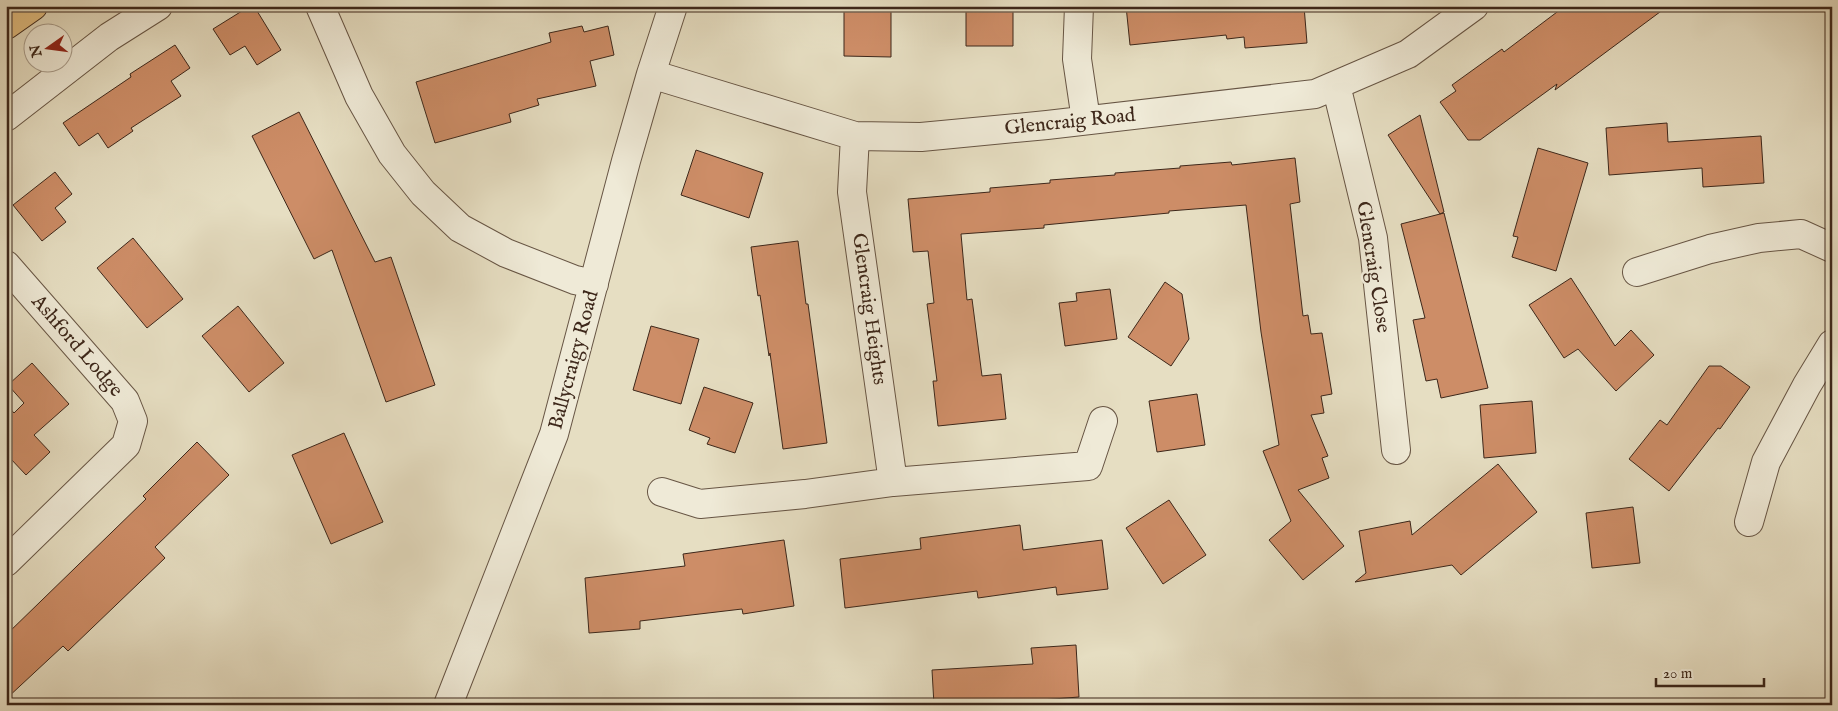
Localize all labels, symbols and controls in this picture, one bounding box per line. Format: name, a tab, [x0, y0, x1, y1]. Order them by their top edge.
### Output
north arrow	[22, 22, 72, 72]
text: N	[26, 43, 47, 60]
street label: Glencraig Road	[1003, 103, 1137, 141]
street label: Glencraig Close	[1350, 199, 1396, 335]
street label: Glencraig Heights	[846, 231, 892, 387]
street label: Ballycraigy Road	[543, 287, 605, 432]
street label: Ashford Lodge	[25, 289, 128, 402]
scale bar	[1656, 656, 1763, 688]
text: 20 m	[1663, 664, 1693, 683]

